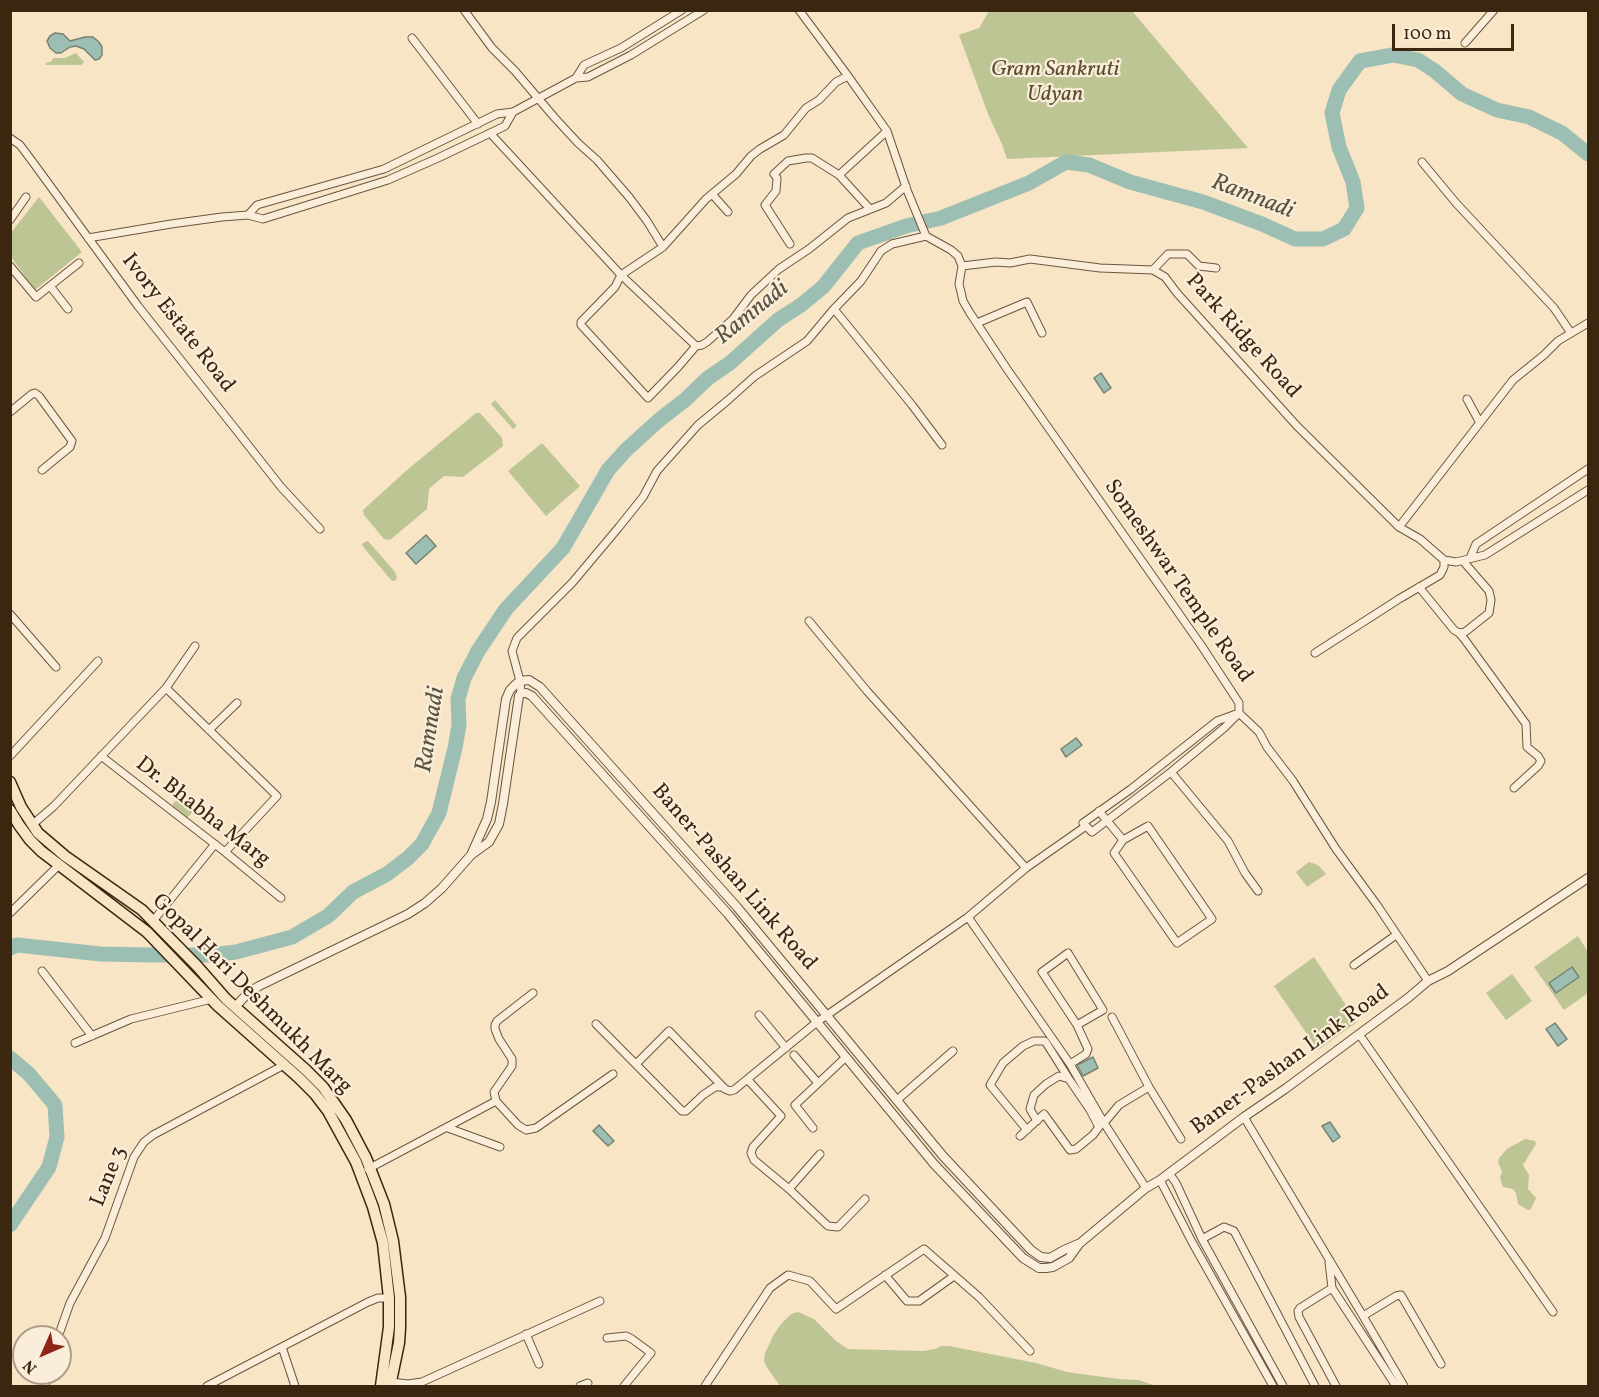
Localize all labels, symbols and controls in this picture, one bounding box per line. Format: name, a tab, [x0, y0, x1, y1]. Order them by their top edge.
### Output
scale bar	[1395, 12, 1516, 50]
text: 100 m	[1403, 22, 1452, 47]
park label: Gram Sankruti Udyan	[991, 58, 1119, 110]
water label: Ramnadi	[1207, 169, 1297, 227]
street label: Ivory Estate Road	[114, 249, 240, 399]
street label: Park Ridge Road	[1179, 269, 1305, 405]
water label: Ramnadi	[711, 276, 795, 352]
street label: Someshwar Temple Road	[1097, 475, 1257, 689]
water label: Ramnadi	[411, 685, 453, 775]
street label: Dr. Bhabha Marg	[129, 752, 275, 874]
street label: Baner-Pashan Link Road	[645, 779, 821, 977]
street label: Gopal Hari Deshmukh Marg	[145, 889, 357, 1101]
street label: Baner-Pashan Link Road	[1187, 980, 1395, 1142]
street label: Lane 3	[86, 1143, 134, 1211]
north arrow	[12, 1325, 72, 1385]
text: N	[19, 1354, 43, 1378]

